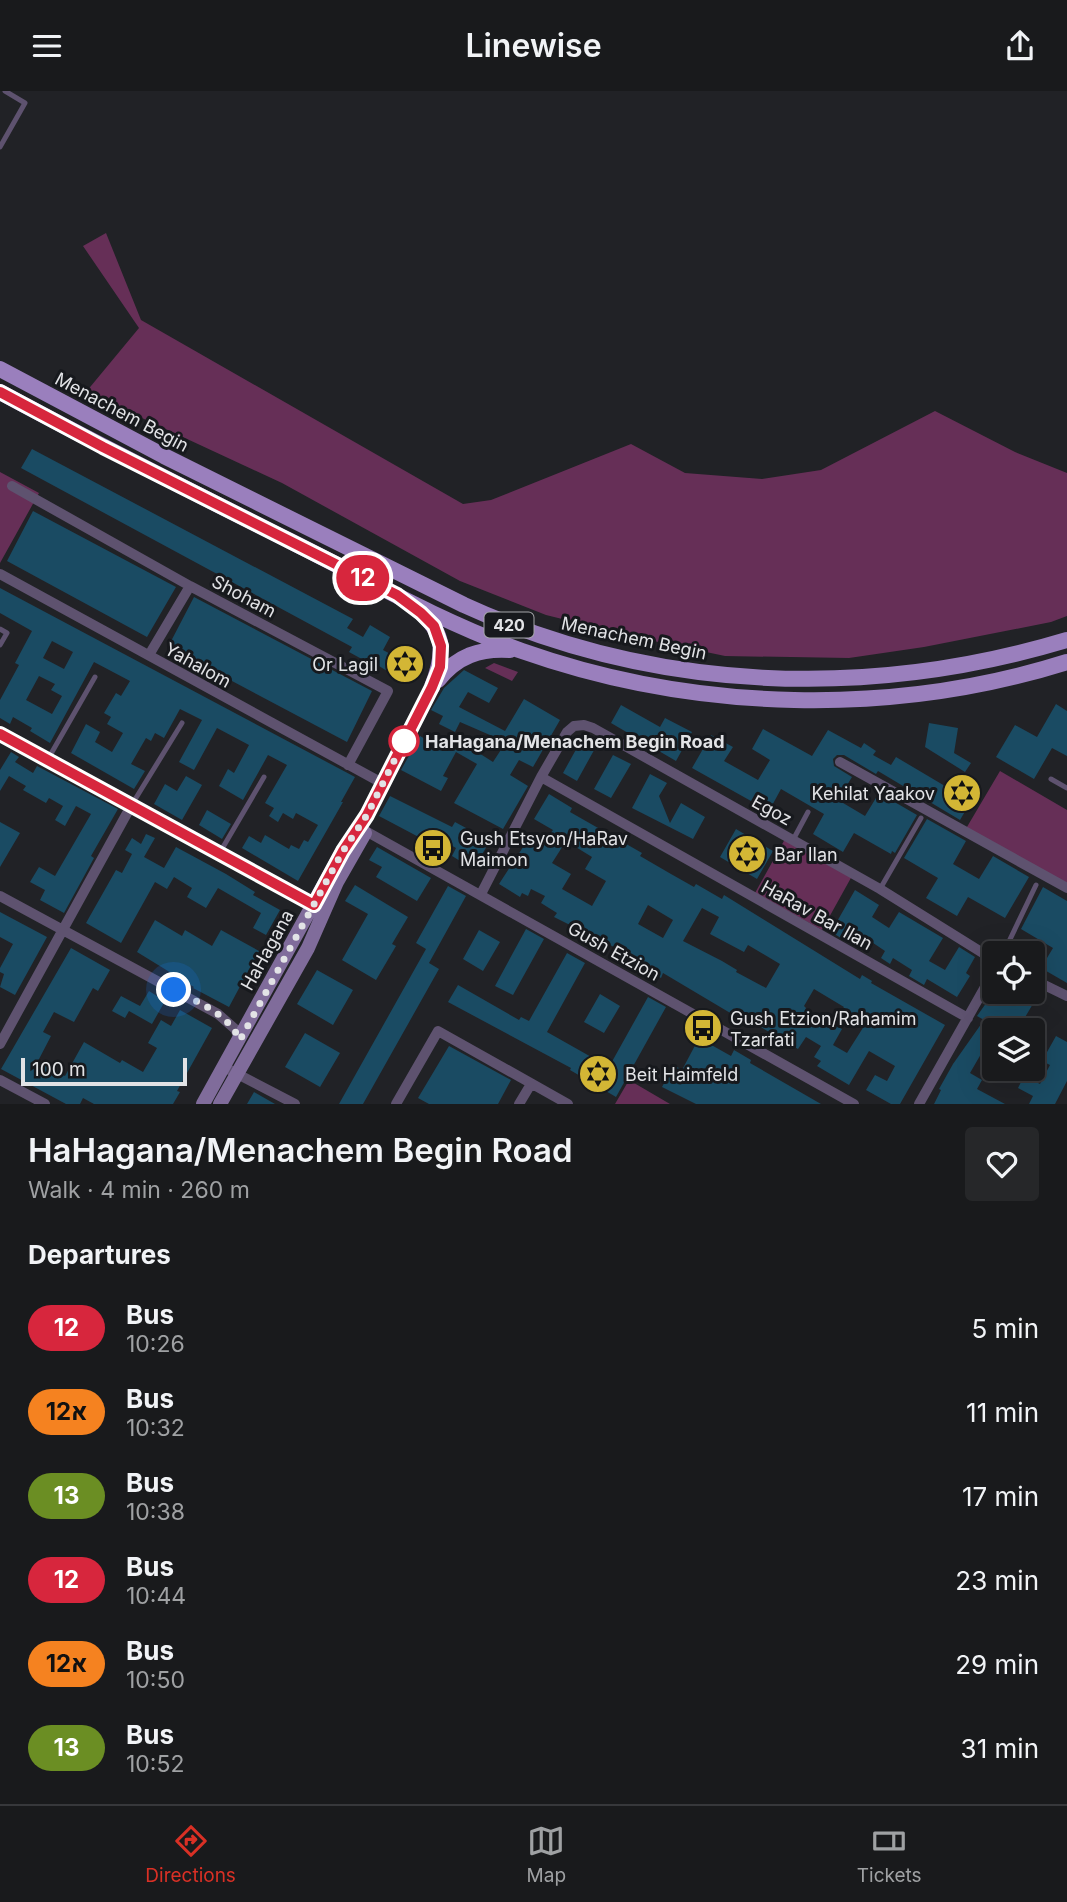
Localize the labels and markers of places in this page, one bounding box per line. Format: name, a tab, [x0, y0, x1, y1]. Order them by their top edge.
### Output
synagogue icon: Or Lagil	[384, 643, 426, 685]
place label: Or Lagil	[312, 654, 378, 675]
marker: HaHagana/Menachem Begin Road	[389, 726, 419, 756]
place label: HaHagana/Menachem Begin Road	[425, 731, 725, 752]
synagogue icon: Kehilat Yaakov	[941, 772, 983, 814]
place label: Kehilat Yaakov	[812, 783, 935, 804]
bus stop icon: Gush Etsyon/HaRav Maimon	[412, 827, 454, 869]
place label: Gush Etsyon/HaRav Maimon	[460, 828, 628, 870]
synagogue icon: Bar Ilan	[726, 833, 768, 875]
place label: Bar Ilan	[774, 844, 838, 865]
bus stop icon: Gush Etzion/Rahamim Tzarfati	[682, 1007, 724, 1049]
place label: Gush Etzion/Rahamim Tzarfati	[730, 1008, 916, 1050]
synagogue icon: Beit Haimfeld	[577, 1053, 619, 1095]
place label: Beit Haimfeld	[625, 1064, 738, 1085]

